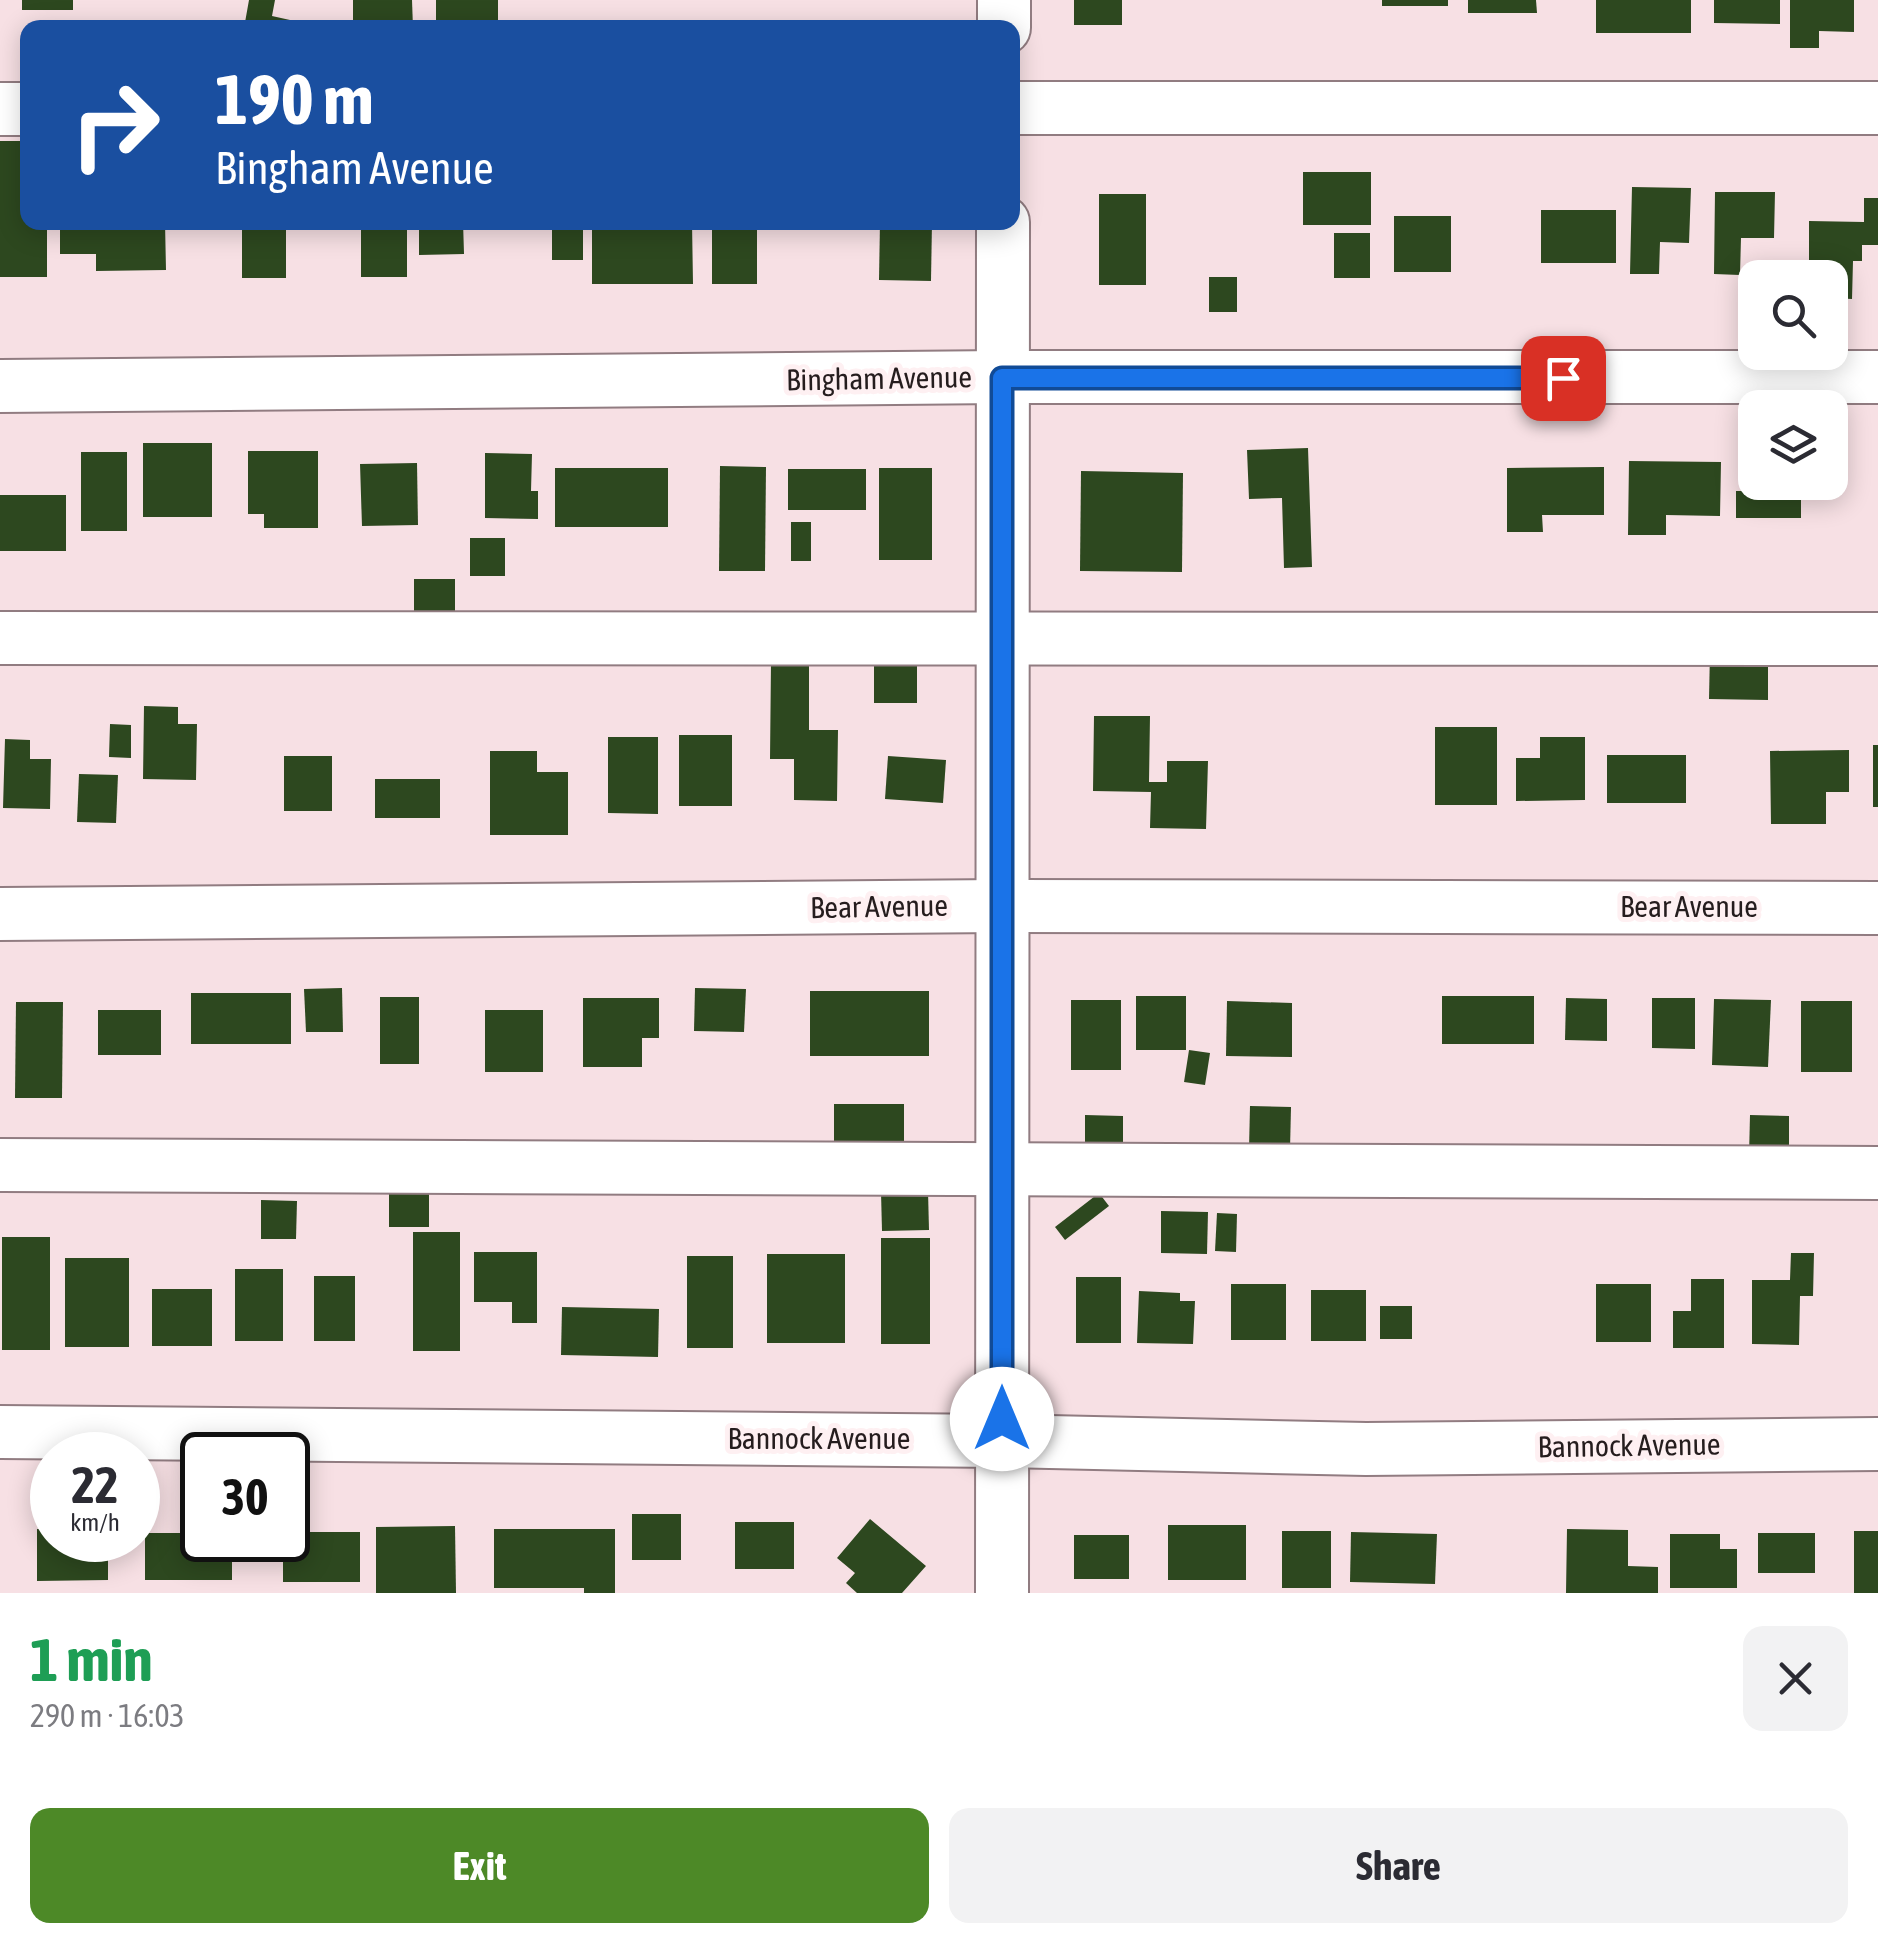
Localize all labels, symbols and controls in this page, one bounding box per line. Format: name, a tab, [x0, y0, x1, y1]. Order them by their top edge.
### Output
text: 190 m	[215, 59, 374, 139]
icon: right	[50, 60, 180, 190]
text: Bingham Avenue	[215, 142, 494, 194]
map controls	[1738, 260, 1848, 500]
button: search	[1738, 260, 1848, 370]
pin	[1521, 336, 1606, 421]
icon: arrive	[1536, 351, 1591, 406]
street label: Bingham Avenue	[786, 359, 972, 397]
button: layers	[1738, 390, 1848, 500]
street label: Bear Avenue	[810, 888, 948, 924]
street label: Bear Avenue	[1620, 889, 1758, 923]
position arrow	[950, 1367, 1054, 1471]
street label: Bannock Avenue	[728, 1421, 910, 1455]
street label: Bannock Avenue	[1537, 1426, 1721, 1464]
speed limit sign: 30	[180, 1432, 310, 1562]
text: 22	[71, 1456, 118, 1514]
text: km/h	[70, 1508, 120, 1536]
text: 1 min	[30, 1625, 153, 1694]
button: close	[1743, 1626, 1848, 1731]
text: 290 m · 16:03	[30, 1697, 185, 1734]
button: Exit	[30, 1808, 929, 1923]
button: Share	[949, 1808, 1848, 1923]

